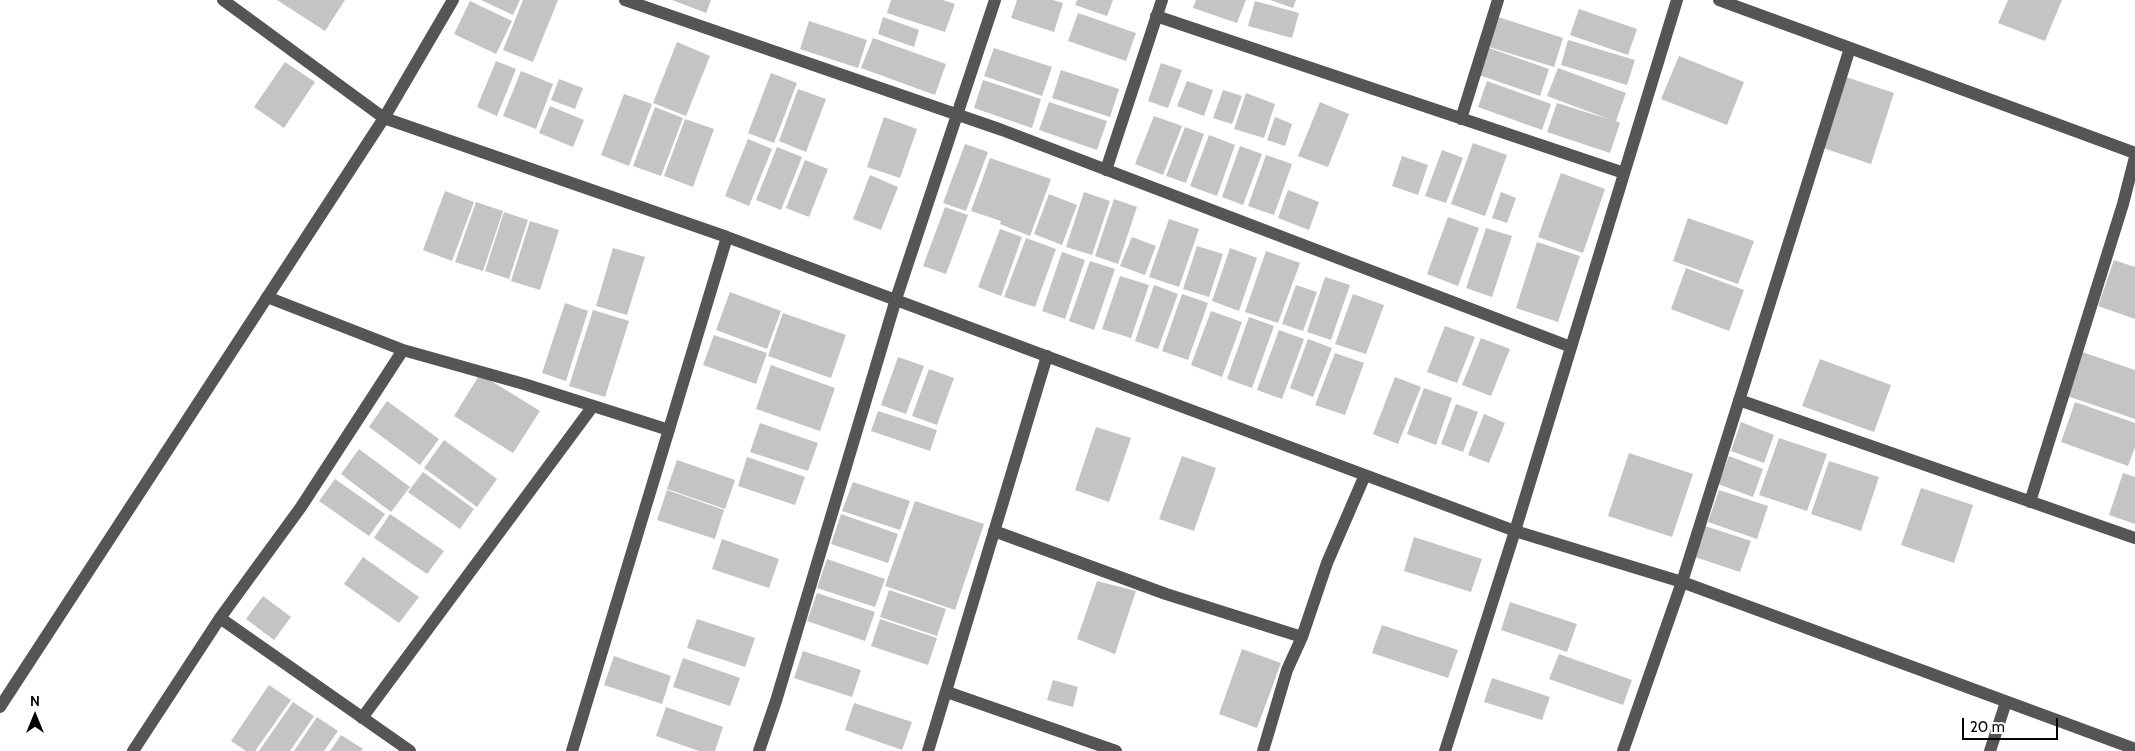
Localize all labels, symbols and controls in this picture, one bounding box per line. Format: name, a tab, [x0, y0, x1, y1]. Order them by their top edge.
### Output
north arrow	[10, 691, 60, 741]
text: N	[30, 692, 40, 710]
scale bar	[1965, 708, 2061, 740]
text: 20 m	[1970, 718, 2005, 736]

